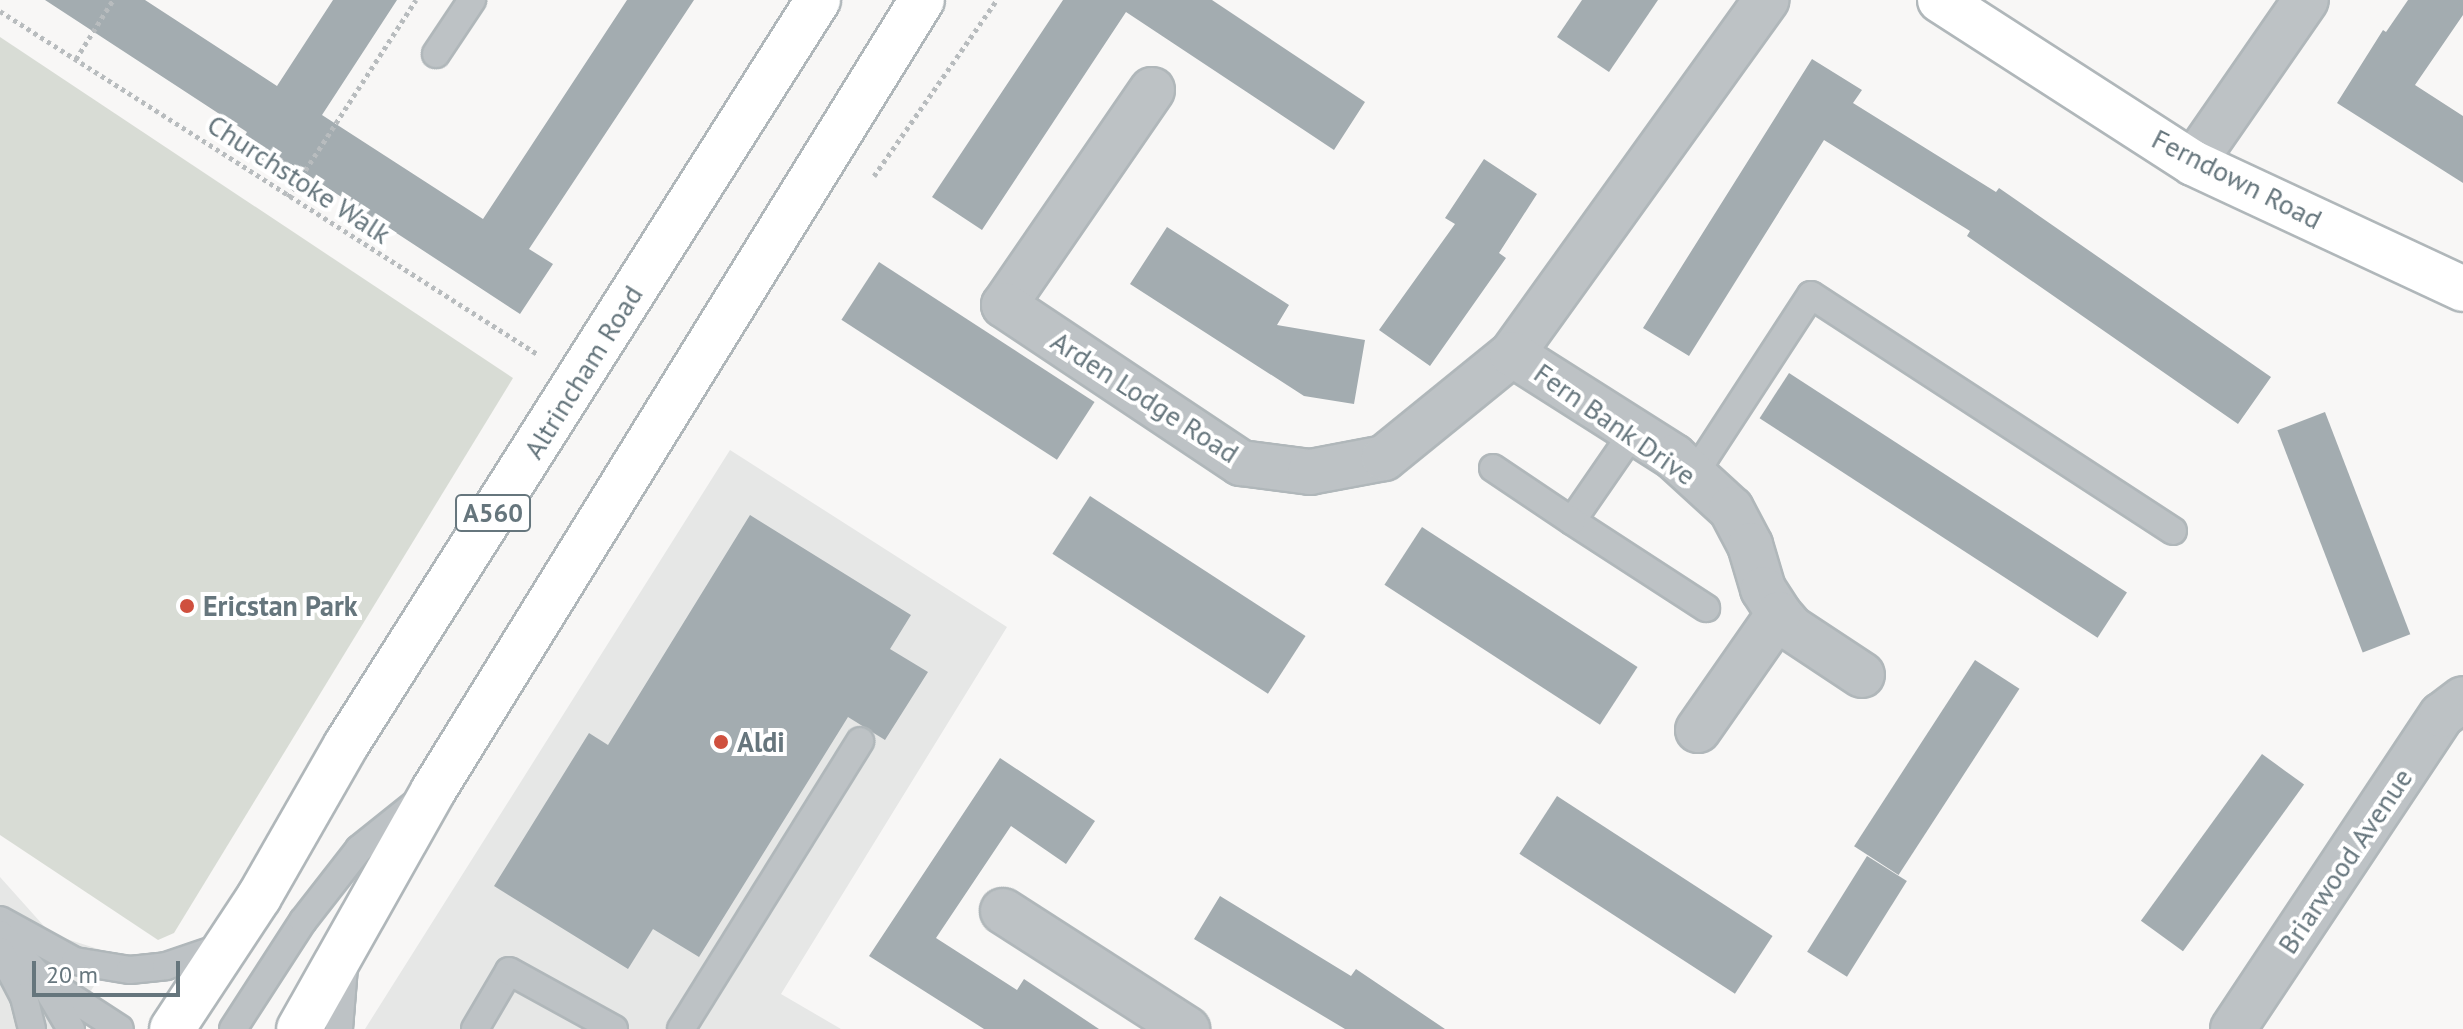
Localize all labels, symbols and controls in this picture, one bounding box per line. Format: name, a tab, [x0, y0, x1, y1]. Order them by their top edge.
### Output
street label: Churchstoke Walk	[201, 107, 397, 251]
street label: Ferndown Road	[2147, 122, 2327, 236]
street label: Altrincham Road	[516, 279, 650, 465]
street label: Arden Lodge Road	[1045, 324, 1245, 470]
street label: Fern Bank Drive	[1527, 356, 1703, 492]
road number: A560	[455, 491, 531, 535]
place label: Ericstan Park	[203, 589, 358, 623]
marker: Ericstan Park	[178, 597, 196, 615]
place label: Aldi	[737, 725, 785, 759]
marker: Aldi	[712, 733, 730, 751]
street label: Briarwood Avenue	[2270, 762, 2420, 960]
scale bar	[36, 945, 184, 995]
text: 20 m	[46, 959, 98, 990]

